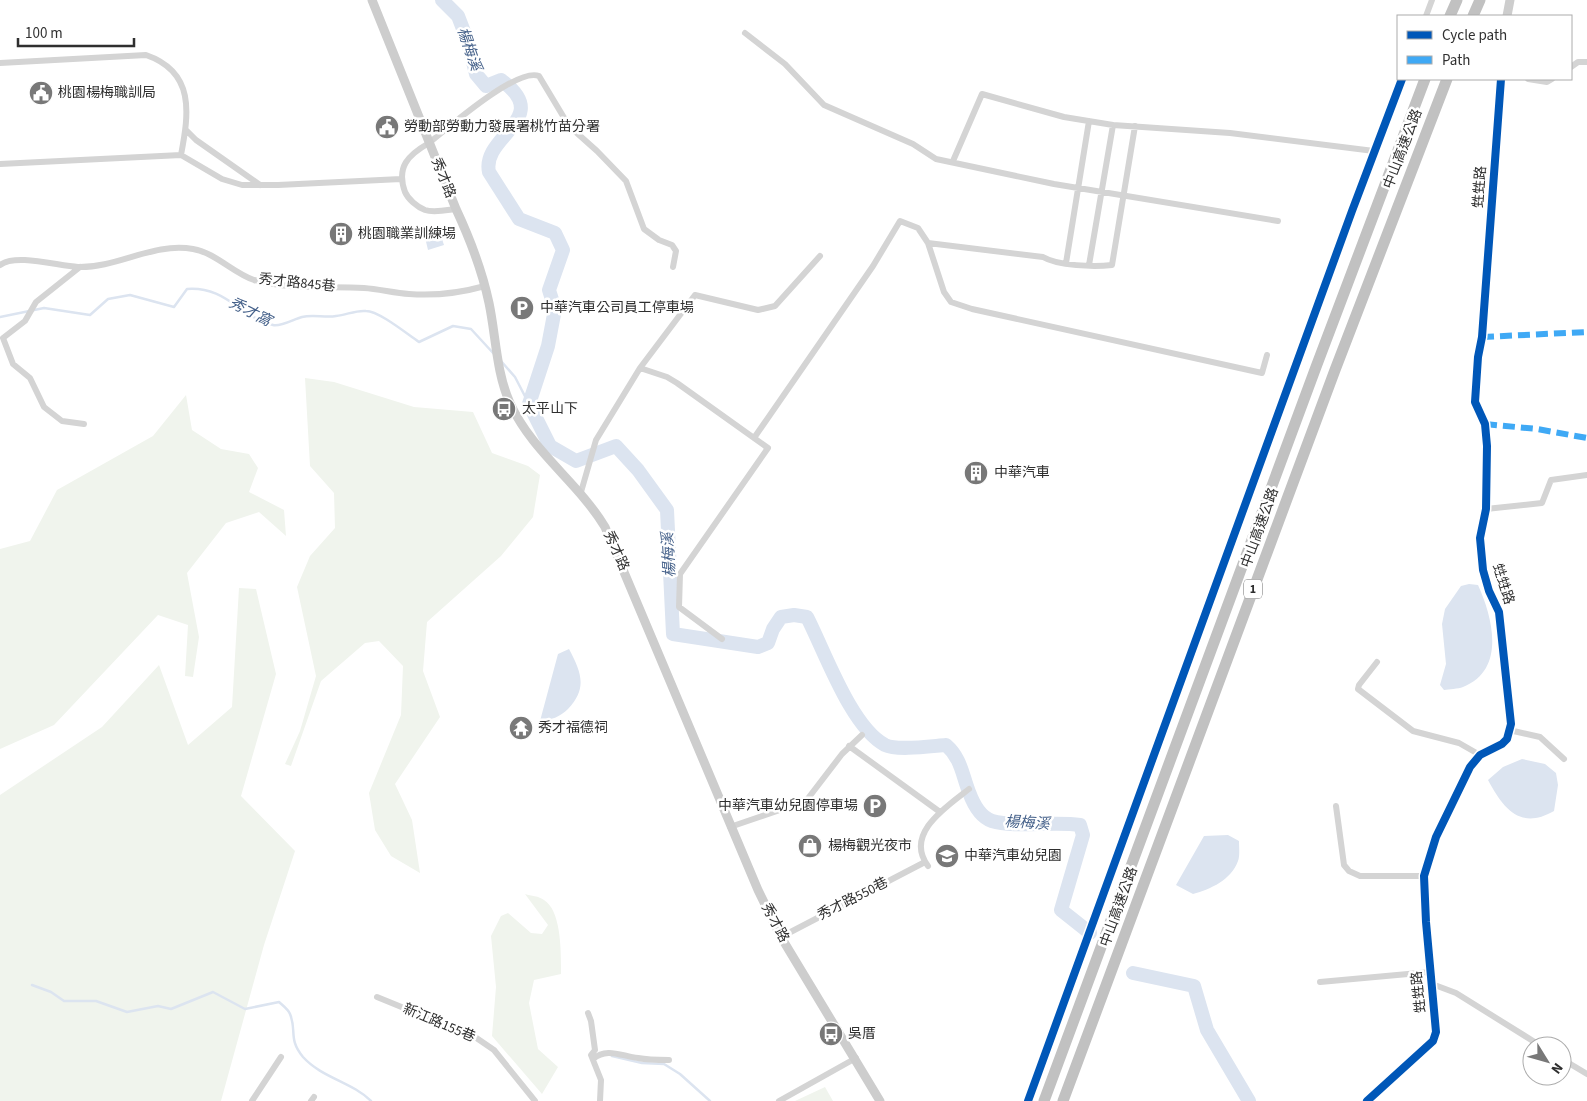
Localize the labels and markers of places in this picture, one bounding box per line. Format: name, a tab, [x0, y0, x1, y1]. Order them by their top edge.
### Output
public building icon: 桃園楊梅職訓局	[28, 80, 54, 106]
place label: 桃園楊梅職訓局	[58, 83, 156, 103]
public building icon: 勞動部勞動力發展署桃竹苗分署	[374, 114, 400, 140]
place label: 勞動部勞動力發展署桃竹苗分署	[404, 117, 600, 137]
building icon: 桃園職業訓練場	[328, 221, 354, 247]
place label: 桃園職業訓練場	[358, 224, 456, 244]
parking icon: 中華汽車公司員工停車場	[509, 295, 535, 321]
place label: 中華汽車公司員工停車場	[540, 298, 694, 318]
bus stop icon: 太平山下	[491, 396, 517, 422]
place label: 太平山下	[522, 399, 578, 419]
building icon: 中華汽車	[963, 460, 989, 486]
place label: 中華汽車	[994, 463, 1050, 483]
temple icon: 秀才福德祠	[508, 715, 534, 741]
place label: 秀才福德祠	[538, 718, 608, 738]
parking icon: 中華汽車幼兒園停車場	[862, 793, 888, 819]
place label: 中華汽車幼兒園停車場	[718, 796, 858, 816]
shop icon: 楊梅觀光夜市	[797, 833, 823, 859]
place label: 楊梅觀光夜市	[828, 836, 912, 856]
school or university icon: 中華汽車幼兒園	[934, 843, 960, 869]
place label: 中華汽車幼兒園	[964, 846, 1062, 866]
bus stop icon: 吳厝	[818, 1021, 844, 1047]
place label: 吳厝	[848, 1024, 876, 1044]

